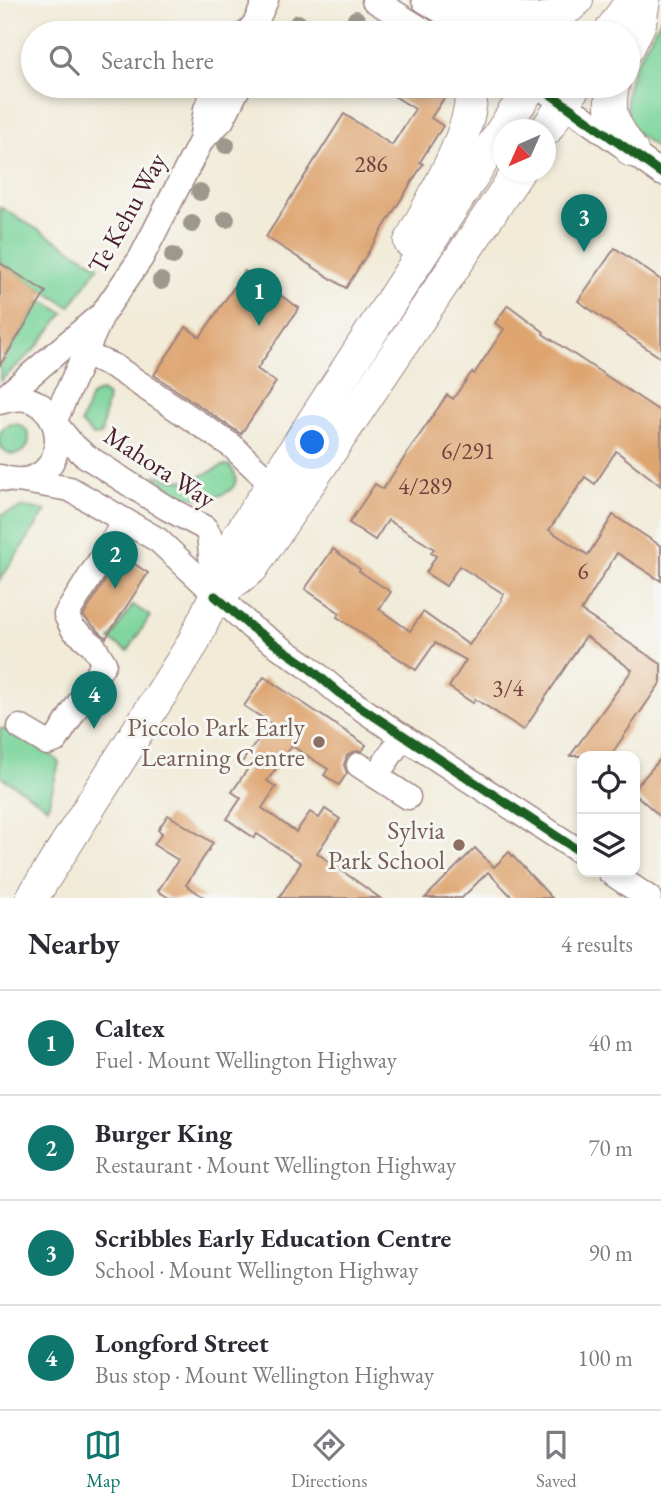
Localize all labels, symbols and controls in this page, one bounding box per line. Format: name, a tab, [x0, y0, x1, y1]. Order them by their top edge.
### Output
search box	[21, 21, 640, 98]
icon: search	[45, 41, 83, 79]
text: Search here	[101, 43, 214, 77]
north arrow	[493, 119, 556, 182]
street label: Te Kehu Way	[80, 146, 174, 279]
house number: 286	[354, 149, 388, 179]
pin: 3	[561, 194, 607, 252]
pin: 1	[236, 268, 282, 326]
street label: Mahora Way	[98, 418, 223, 516]
your location	[295, 425, 329, 459]
house number: 6/291	[441, 436, 495, 466]
house number: 4/289	[398, 471, 452, 501]
pin: 2	[92, 531, 138, 589]
house number: 6	[577, 556, 589, 586]
pin: 4	[71, 671, 117, 729]
house number: 3/4	[492, 673, 525, 703]
place label: Piccolo Park Early Learning Centre	[127, 710, 306, 774]
marker: Piccolo Park Early Learning Centre	[311, 734, 327, 750]
map controls	[577, 751, 640, 877]
button: locate	[577, 751, 640, 814]
place label: Sylvia Park School	[328, 813, 446, 877]
button: layers	[577, 814, 640, 877]
marker: Sylvia Park School	[451, 837, 467, 853]
text: Nearby	[28, 924, 120, 963]
text: 4 results	[561, 929, 633, 959]
text: Caltex	[95, 1011, 165, 1045]
text: 1	[45, 1028, 57, 1058]
text: 40 m	[588, 1028, 633, 1058]
text: Fuel · Mount Wellington Highway	[95, 1045, 397, 1075]
text: Burger King	[95, 1116, 232, 1150]
text: 2	[45, 1133, 57, 1163]
text: 70 m	[588, 1133, 633, 1163]
text: Restaurant · Mount Wellington Highway	[95, 1150, 456, 1180]
text: Scribbles Early Education Centre	[95, 1221, 451, 1255]
text: 3	[45, 1238, 57, 1268]
text: 90 m	[588, 1238, 633, 1268]
text: School · Mount Wellington Highway	[95, 1255, 418, 1285]
text: Longford Street	[95, 1326, 269, 1360]
text: 4	[45, 1343, 57, 1373]
text: 100 m	[577, 1343, 633, 1373]
text: Bus stop · Mount Wellington Highway	[95, 1360, 434, 1390]
tab: Map	[84, 1426, 122, 1493]
tab: Directions	[291, 1426, 367, 1493]
tab: Saved	[536, 1426, 577, 1493]

